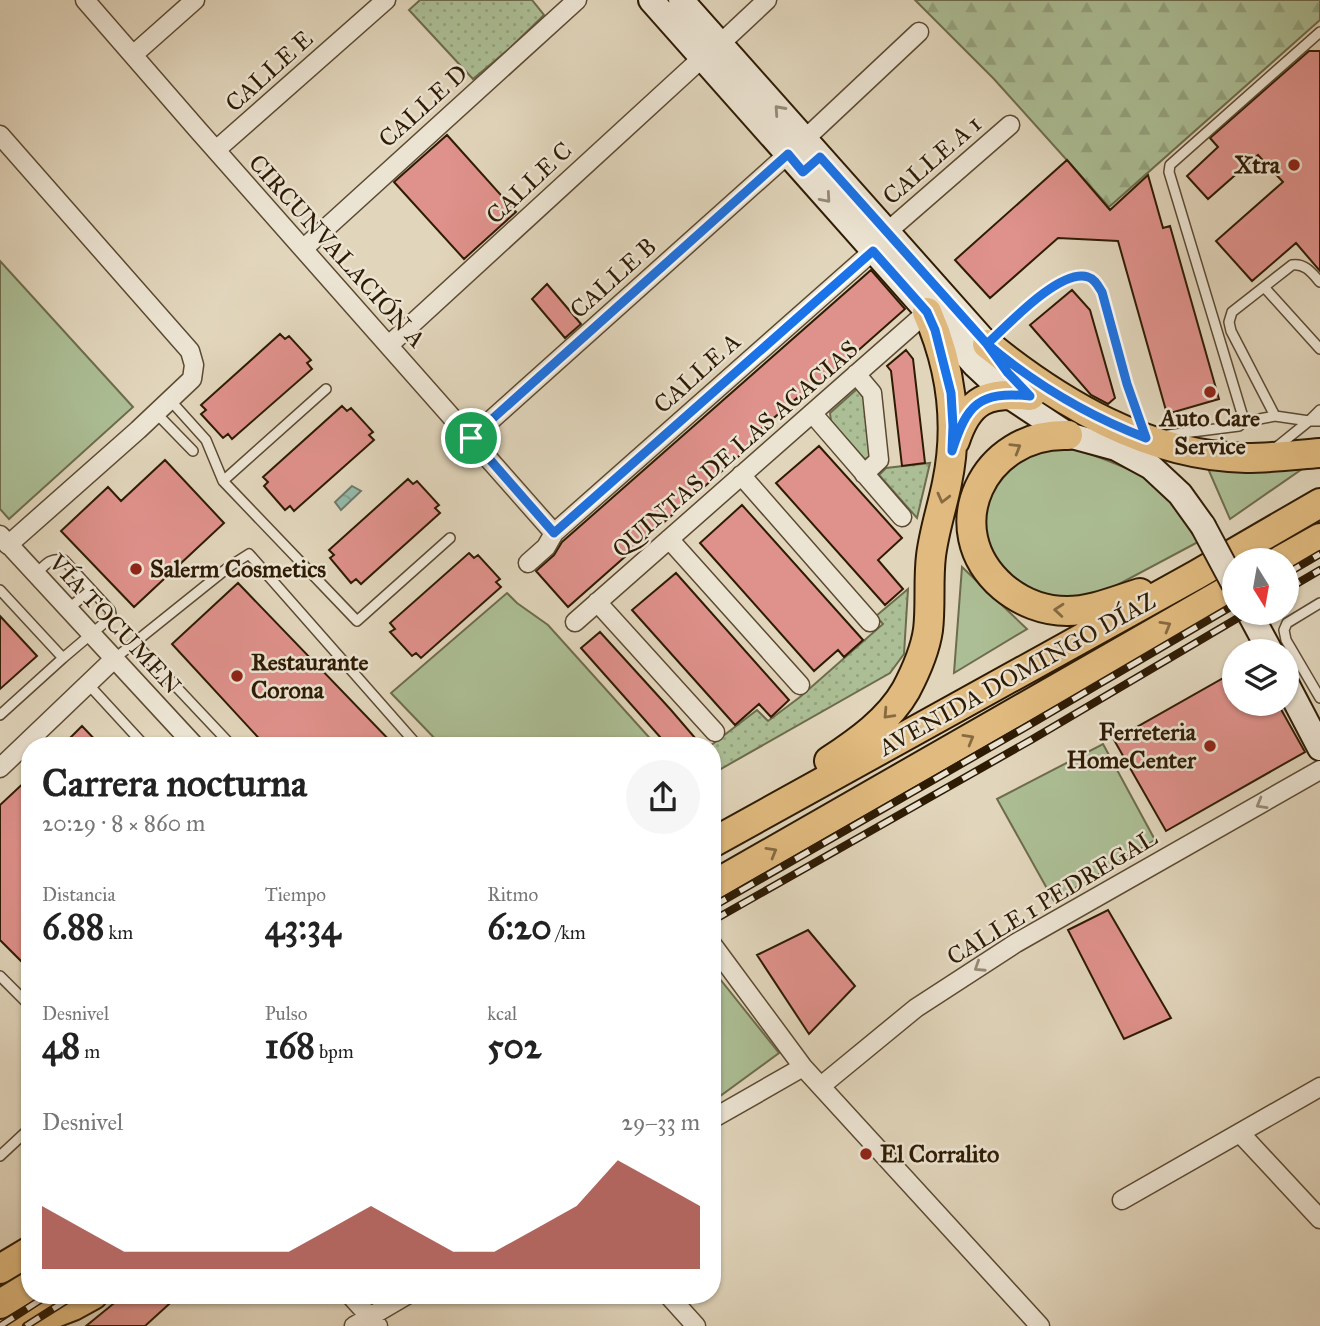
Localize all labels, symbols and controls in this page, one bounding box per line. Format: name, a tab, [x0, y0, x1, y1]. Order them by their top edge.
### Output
street label: CALLE E	[219, 24, 319, 118]
street label: CALLE D	[372, 58, 474, 154]
one-way arrow	[775, 105, 787, 118]
street label: CALLE A 1	[876, 109, 988, 211]
street label: CALLE C	[480, 136, 578, 230]
street label: CIRCUNVALACIÓN A	[242, 148, 432, 354]
place label: Xtra	[1233, 150, 1281, 180]
marker: Xtra	[1286, 157, 1302, 173]
one-way arrow	[818, 190, 830, 203]
street label: CALLE B	[563, 231, 663, 325]
street label: CALLE A	[647, 326, 747, 420]
street label: QUINTAS DE LAS ACACIAS	[606, 334, 864, 564]
marker: Auto Care Service	[1202, 384, 1218, 400]
place label: Auto Care Service	[1158, 403, 1260, 461]
pin	[441, 408, 501, 468]
icon: arrive	[452, 419, 490, 457]
one-way arrow	[1008, 444, 1021, 457]
one-way arrow	[937, 492, 951, 504]
street label: VÍA TOCUMEN	[42, 547, 188, 700]
north arrow	[1222, 548, 1298, 625]
map controls	[1222, 548, 1299, 716]
place label: Salerm Cosmetics	[150, 554, 326, 584]
marker: Salerm Cosmetics	[128, 561, 144, 577]
street label: AVENIDA DOMINGO DÍAZ	[872, 585, 1161, 763]
one-way arrow	[1054, 603, 1065, 618]
one-way arrow	[1159, 621, 1172, 634]
button: layers	[1222, 639, 1299, 716]
place label: Restaurante Corona	[251, 647, 368, 705]
marker: Restaurante Corona	[229, 668, 245, 684]
one-way arrow	[884, 706, 896, 719]
place label: Ferreteria HomeCenter	[1067, 717, 1197, 775]
one-way arrow	[962, 734, 974, 747]
marker: Ferreteria HomeCenter	[1202, 738, 1218, 754]
text: Carrera nocturna	[42, 760, 307, 806]
button: share	[626, 760, 700, 834]
one-way arrow	[1255, 796, 1268, 809]
text: 20:29 · 8 × 860 m	[42, 809, 205, 837]
street label: CALLE 1 PEDREGAL	[941, 822, 1163, 972]
one-way arrow	[764, 847, 777, 860]
text: Distancia	[42, 883, 115, 906]
text: Tiempo	[265, 883, 326, 906]
text: Ritmo	[487, 883, 538, 906]
text: 6.88	[42, 906, 104, 949]
text: 43:34	[265, 906, 340, 949]
text: 6:20	[487, 906, 552, 949]
text: km	[104, 921, 133, 944]
text: /km	[552, 921, 586, 944]
one-way arrow	[974, 959, 987, 971]
text: Desnivel	[42, 1002, 109, 1025]
text: Pulso	[265, 1002, 307, 1025]
text: kcal	[487, 1002, 517, 1025]
text: 48	[42, 1025, 80, 1068]
text: 168	[265, 1025, 315, 1068]
text: 502	[487, 1025, 541, 1068]
text: m	[80, 1040, 100, 1063]
text: bpm	[315, 1040, 354, 1063]
text: Desnivel	[42, 1108, 123, 1136]
text: 29–33 m	[622, 1108, 700, 1136]
place label: El Corralito	[880, 1139, 999, 1169]
marker: El Corralito	[858, 1146, 874, 1162]

